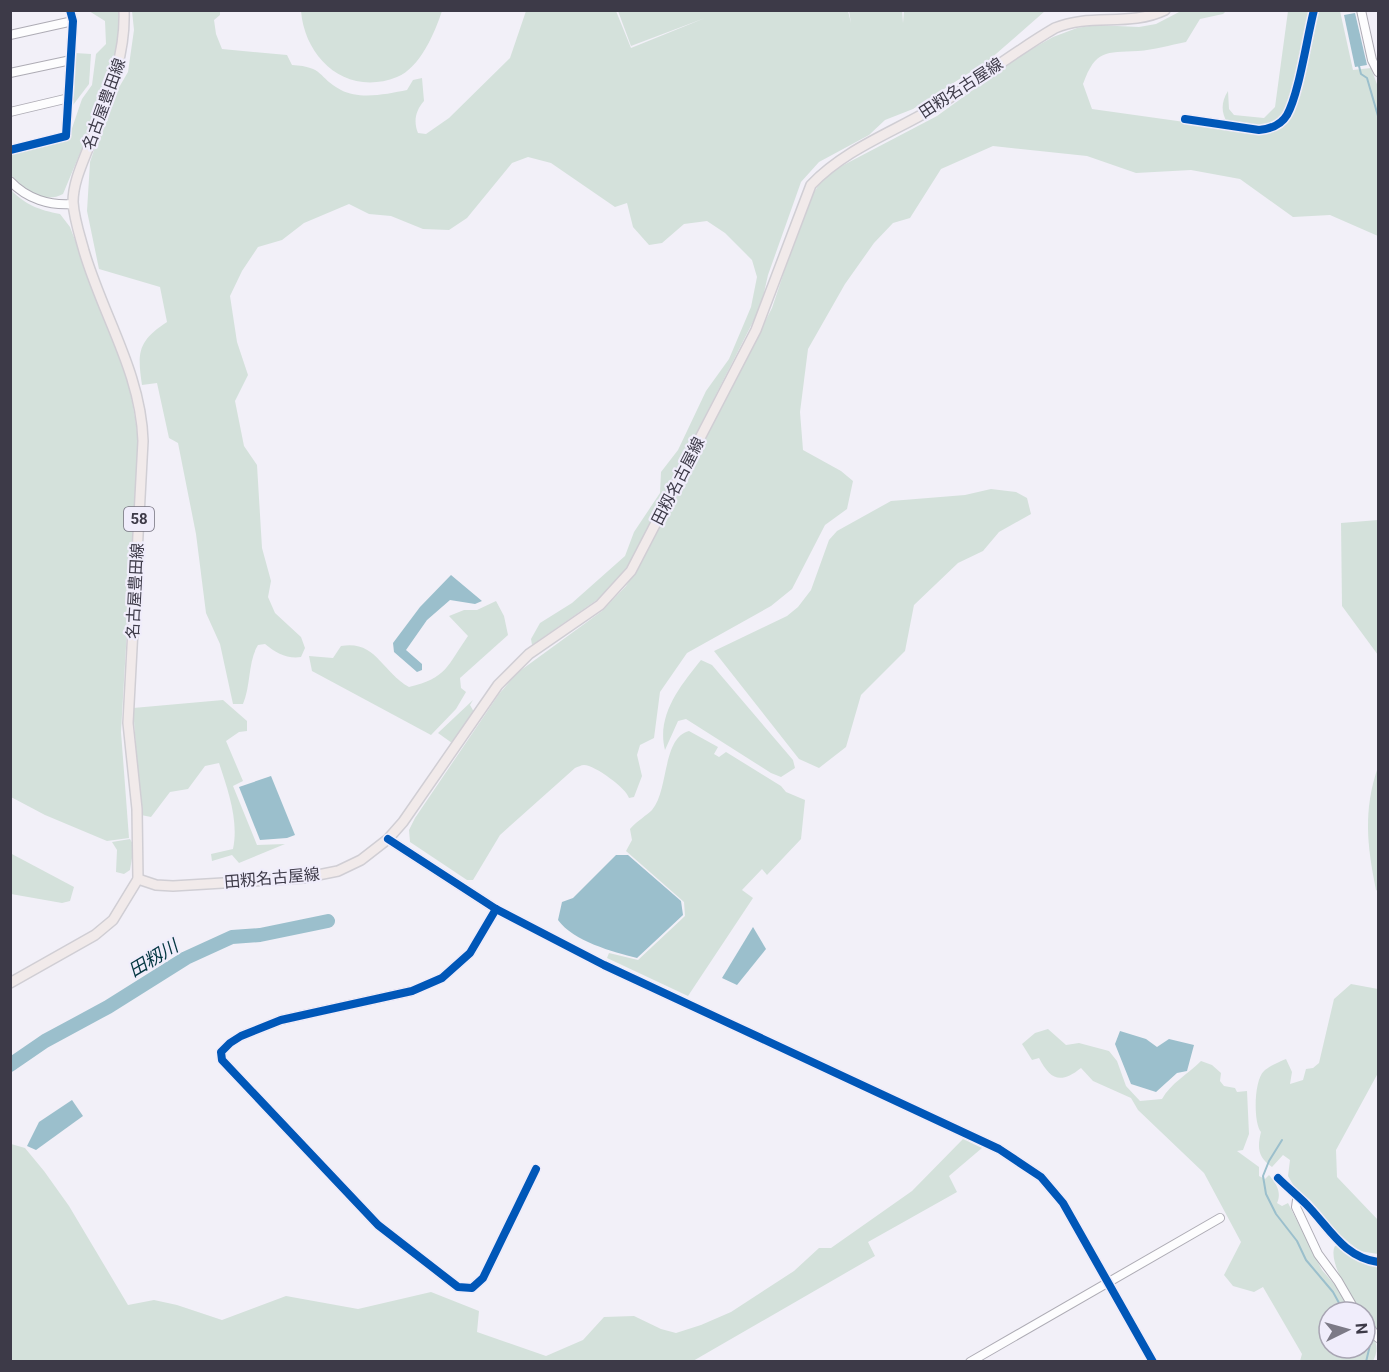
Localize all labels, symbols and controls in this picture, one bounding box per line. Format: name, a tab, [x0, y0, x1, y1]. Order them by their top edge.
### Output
street label: 田籾名古屋線	[916, 54, 1006, 122]
street label: 名古屋豊田線	[79, 56, 129, 152]
street label: 田籾名古屋線	[648, 434, 708, 528]
road number: 58	[124, 507, 154, 531]
street label: 名古屋豊田線	[123, 543, 147, 639]
street label: 田籾名古屋線	[223, 864, 321, 892]
water label: 田籾川	[124, 934, 183, 981]
north arrow	[1317, 1300, 1377, 1360]
text: N	[1351, 1322, 1371, 1335]

